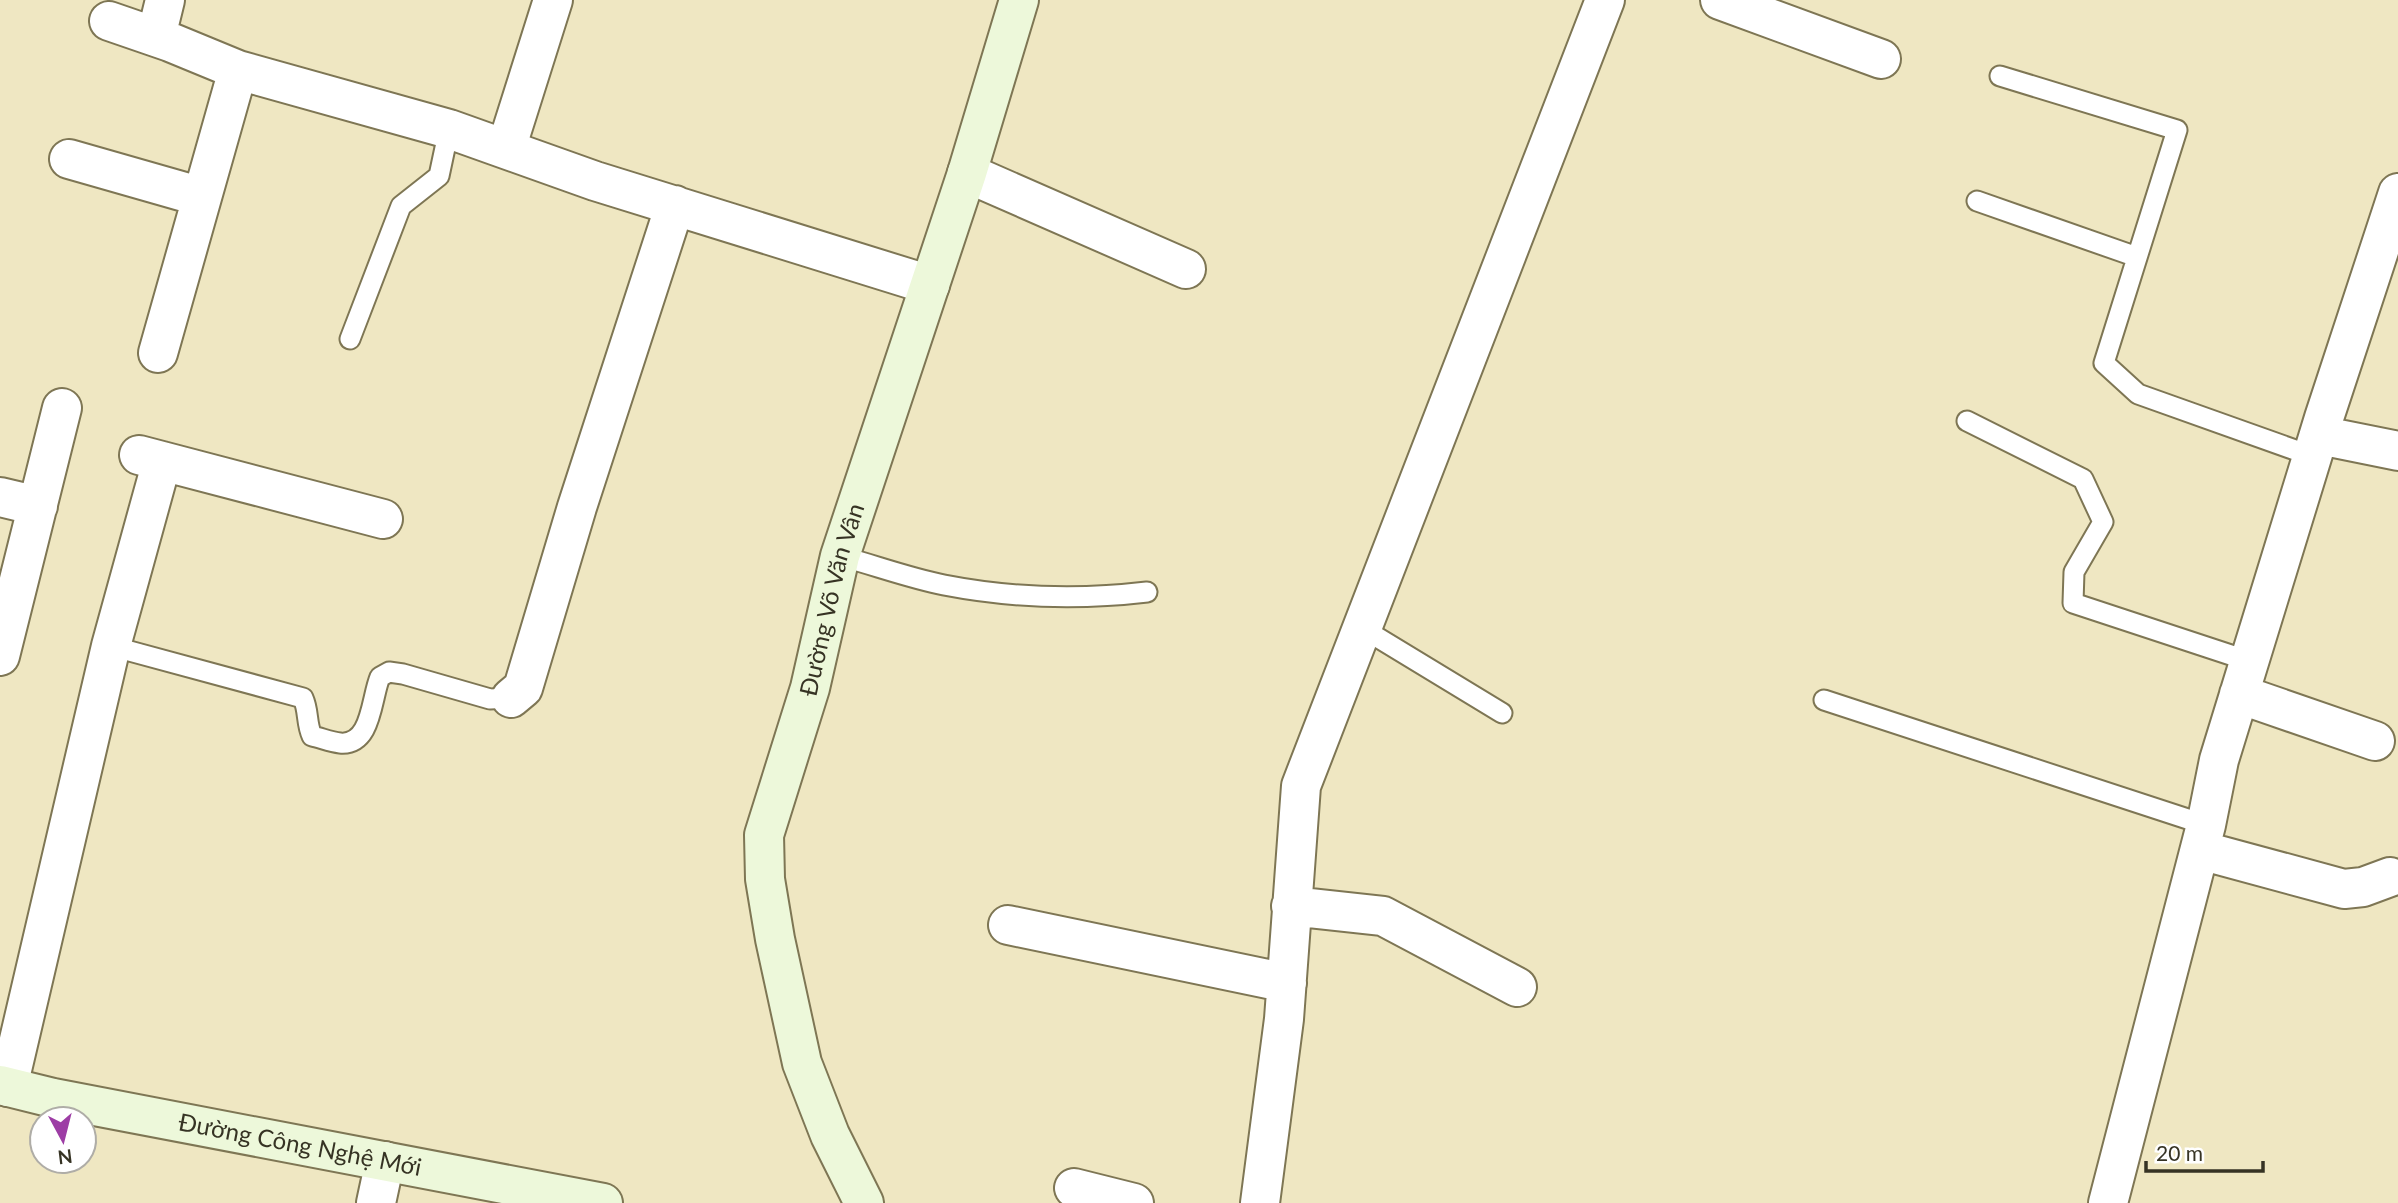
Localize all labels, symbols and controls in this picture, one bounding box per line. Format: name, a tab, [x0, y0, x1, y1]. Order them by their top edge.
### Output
street label: Đường Võ Văn Vân	[793, 499, 869, 699]
north arrow	[28, 1105, 98, 1175]
street label: Đường Công Nghệ Mới	[176, 1106, 424, 1181]
scale bar	[2146, 1130, 2263, 1174]
text: 20 m	[2156, 1140, 2203, 1165]
text: N	[56, 1145, 74, 1170]

